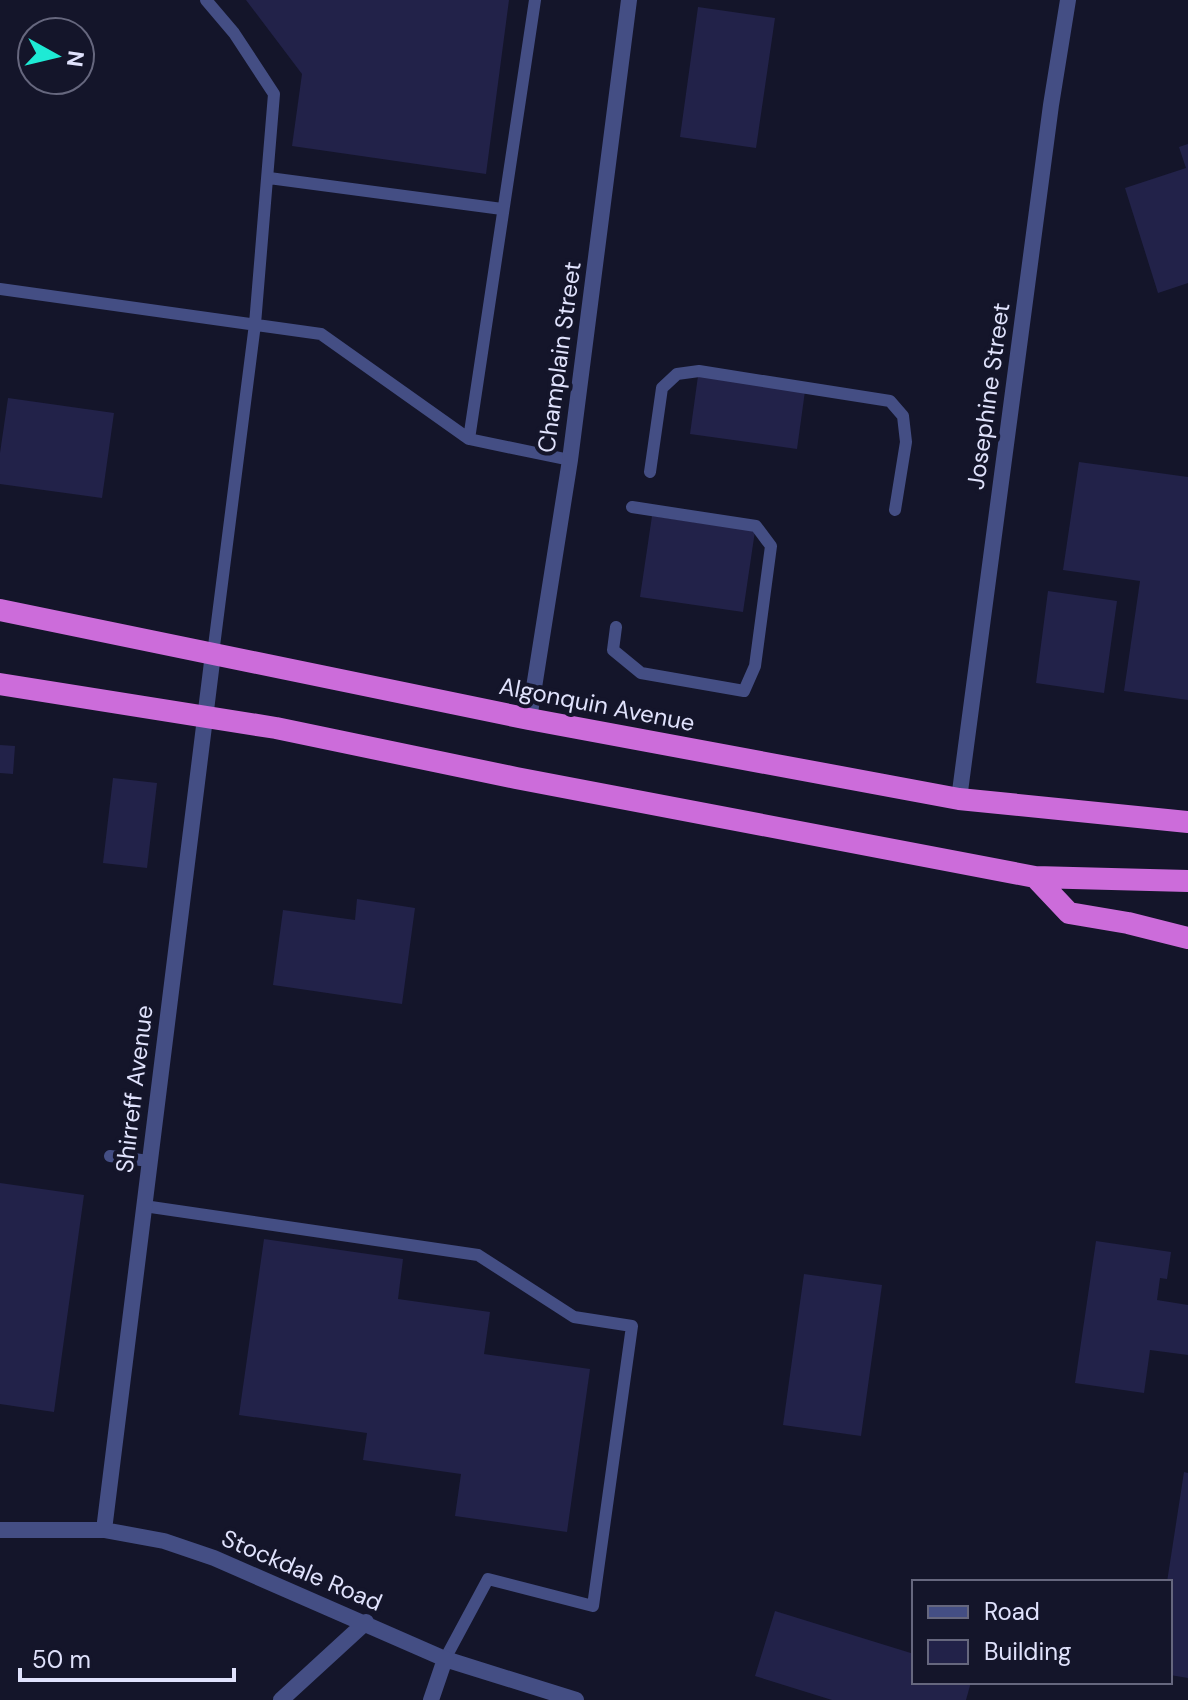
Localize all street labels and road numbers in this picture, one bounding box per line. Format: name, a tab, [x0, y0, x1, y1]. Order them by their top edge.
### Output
street label: Champlain Street	[530, 259, 588, 455]
street label: Josephine Street	[960, 301, 1016, 491]
street label: Algonquin Avenue	[497, 670, 697, 738]
street label: Shirreff Avenue	[108, 1003, 160, 1175]
street label: Stockdale Road	[217, 1522, 387, 1618]

